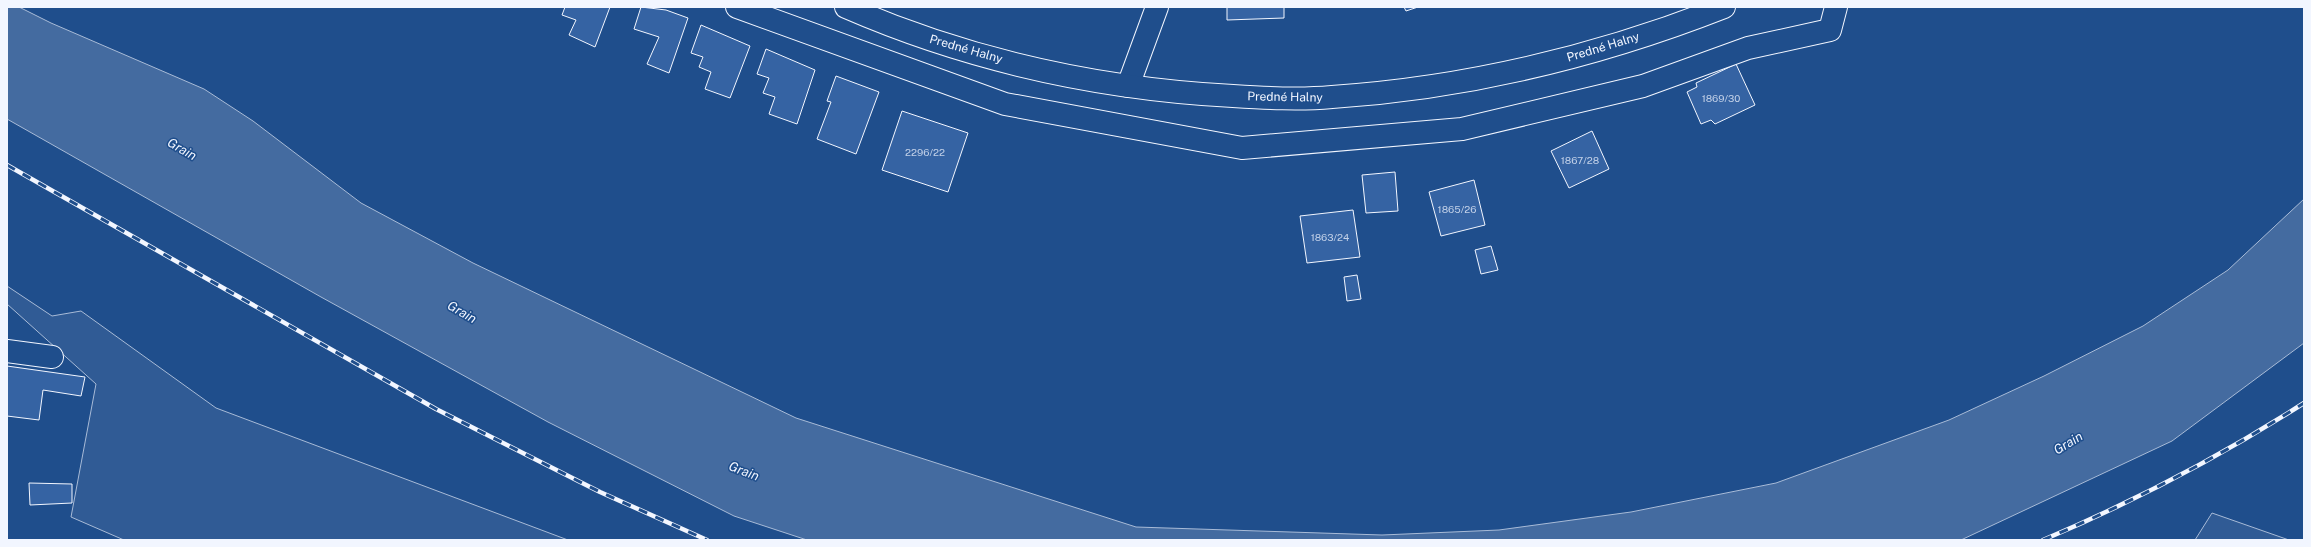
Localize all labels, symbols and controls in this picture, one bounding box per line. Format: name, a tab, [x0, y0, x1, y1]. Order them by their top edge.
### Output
street label: Predné Halny	[1565, 29, 1642, 65]
street label: Predné Halny	[928, 32, 1005, 66]
street label: Predné Halny	[1247, 89, 1323, 105]
house number: 1869/30	[1702, 92, 1740, 104]
water label: Grain	[165, 135, 199, 163]
house number: 2296/22	[905, 146, 945, 158]
house number: 1867/28	[1561, 154, 1599, 166]
house number: 1865/26	[1438, 203, 1476, 215]
house number: 1863/24	[1311, 231, 1349, 243]
water label: Grain	[445, 298, 479, 326]
water label: Grain	[2051, 429, 2085, 457]
water label: Grain	[727, 458, 761, 484]

